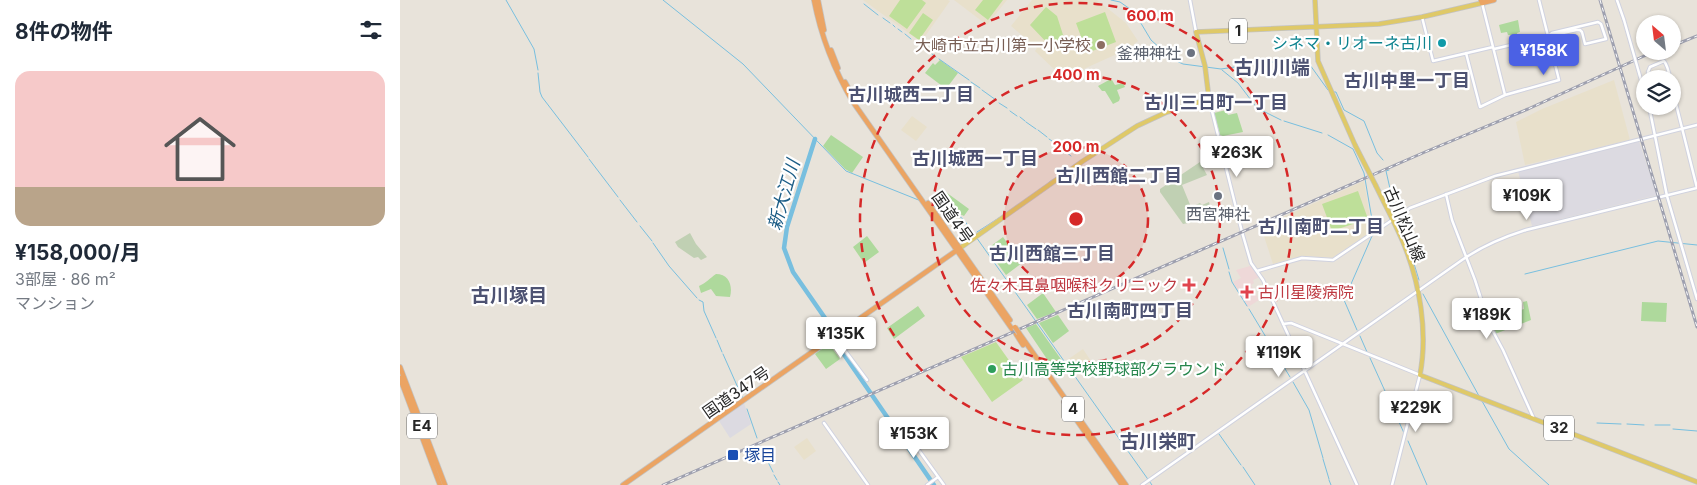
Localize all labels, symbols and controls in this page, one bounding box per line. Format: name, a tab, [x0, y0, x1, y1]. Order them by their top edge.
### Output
text: 600 m	[1126, 6, 1174, 25]
north arrow	[1636, 15, 1681, 60]
map controls	[1636, 15, 1681, 115]
icon: filters	[357, 16, 385, 44]
road number: 1	[1229, 18, 1247, 44]
text: 8件の物件	[15, 19, 113, 44]
place label: シネマ・リオーネ古川	[1272, 33, 1432, 53]
pin: ¥158K	[1509, 34, 1579, 76]
place label: 大崎市立古川第一小学校	[915, 35, 1091, 55]
marker: シネマ・リオーネ古川	[1436, 37, 1448, 49]
marker: 大崎市立古川第一小学校	[1095, 39, 1107, 51]
text: ¥158K	[1520, 40, 1568, 60]
place label: 釜神神社	[1117, 43, 1181, 63]
marker: 釜神神社	[1185, 47, 1197, 59]
district label: 古川川端	[1234, 56, 1310, 79]
text: 400 m	[1052, 65, 1100, 84]
district label: 古川中里一丁目	[1344, 70, 1470, 91]
button: layers	[1636, 70, 1681, 115]
district label: 古川城西二丁目	[848, 84, 974, 105]
district label: 古川三日町一丁目	[1144, 92, 1288, 113]
icon: home	[155, 104, 245, 194]
pin: ¥263K	[1202, 136, 1272, 178]
text: 200 m	[1053, 137, 1099, 156]
text: ¥263K	[1211, 142, 1263, 162]
district label: 古川城西一丁目	[912, 148, 1038, 169]
water label: 新大江川	[764, 155, 804, 232]
district label: 古川西館二丁目	[1056, 165, 1182, 186]
pin: ¥109K	[1492, 178, 1562, 221]
street label: 古川松山線	[1380, 183, 1430, 265]
text: ¥109K	[1503, 185, 1551, 205]
street label: 国道4号	[928, 187, 978, 247]
marker: 西宮神社	[1212, 190, 1224, 202]
place label: 西宮神社	[1186, 204, 1250, 224]
centre of rings	[1067, 210, 1085, 228]
district label: 古川南町二丁目	[1258, 216, 1384, 237]
text: ¥158,000/月	[15, 240, 141, 265]
district label: 古川西館三丁目	[989, 243, 1115, 264]
text: 3部屋 · 86 m²	[15, 269, 116, 289]
place label: 佐々木耳鼻咽喉科クリニック	[970, 275, 1178, 295]
marker: 佐々木耳鼻咽喉科クリニック	[1182, 278, 1196, 292]
place label: 古川星陵病院	[1258, 282, 1354, 302]
district label: 古川塚目	[471, 284, 547, 307]
marker: 古川星陵病院	[1240, 285, 1254, 299]
text: マンション	[15, 293, 95, 313]
pin: ¥189K	[1452, 298, 1522, 340]
district label: 古川南町四丁目	[1067, 300, 1193, 321]
text: ¥189K	[1463, 304, 1511, 324]
pin: ¥135K	[806, 316, 876, 359]
text: ¥135K	[817, 323, 865, 343]
pin: ¥119K	[1244, 336, 1314, 378]
text: ¥119K	[1257, 342, 1301, 362]
place label: 古川高等学校野球部グラウンド	[1002, 359, 1226, 379]
street label: 国道347号	[699, 362, 773, 422]
marker: 古川高等学校野球部グラウンド	[986, 363, 998, 375]
pin: ¥229K	[1381, 390, 1451, 433]
road number: 4	[1062, 396, 1084, 422]
text: ¥229K	[1390, 397, 1442, 417]
road number: E4	[407, 414, 437, 438]
pin: ¥153K	[879, 416, 949, 459]
road number: 32	[1544, 416, 1574, 440]
text: ¥153K	[890, 423, 938, 443]
district label: 古川栄町	[1120, 430, 1196, 453]
place label: 塚目	[744, 445, 776, 465]
marker: 塚目	[726, 448, 740, 462]

